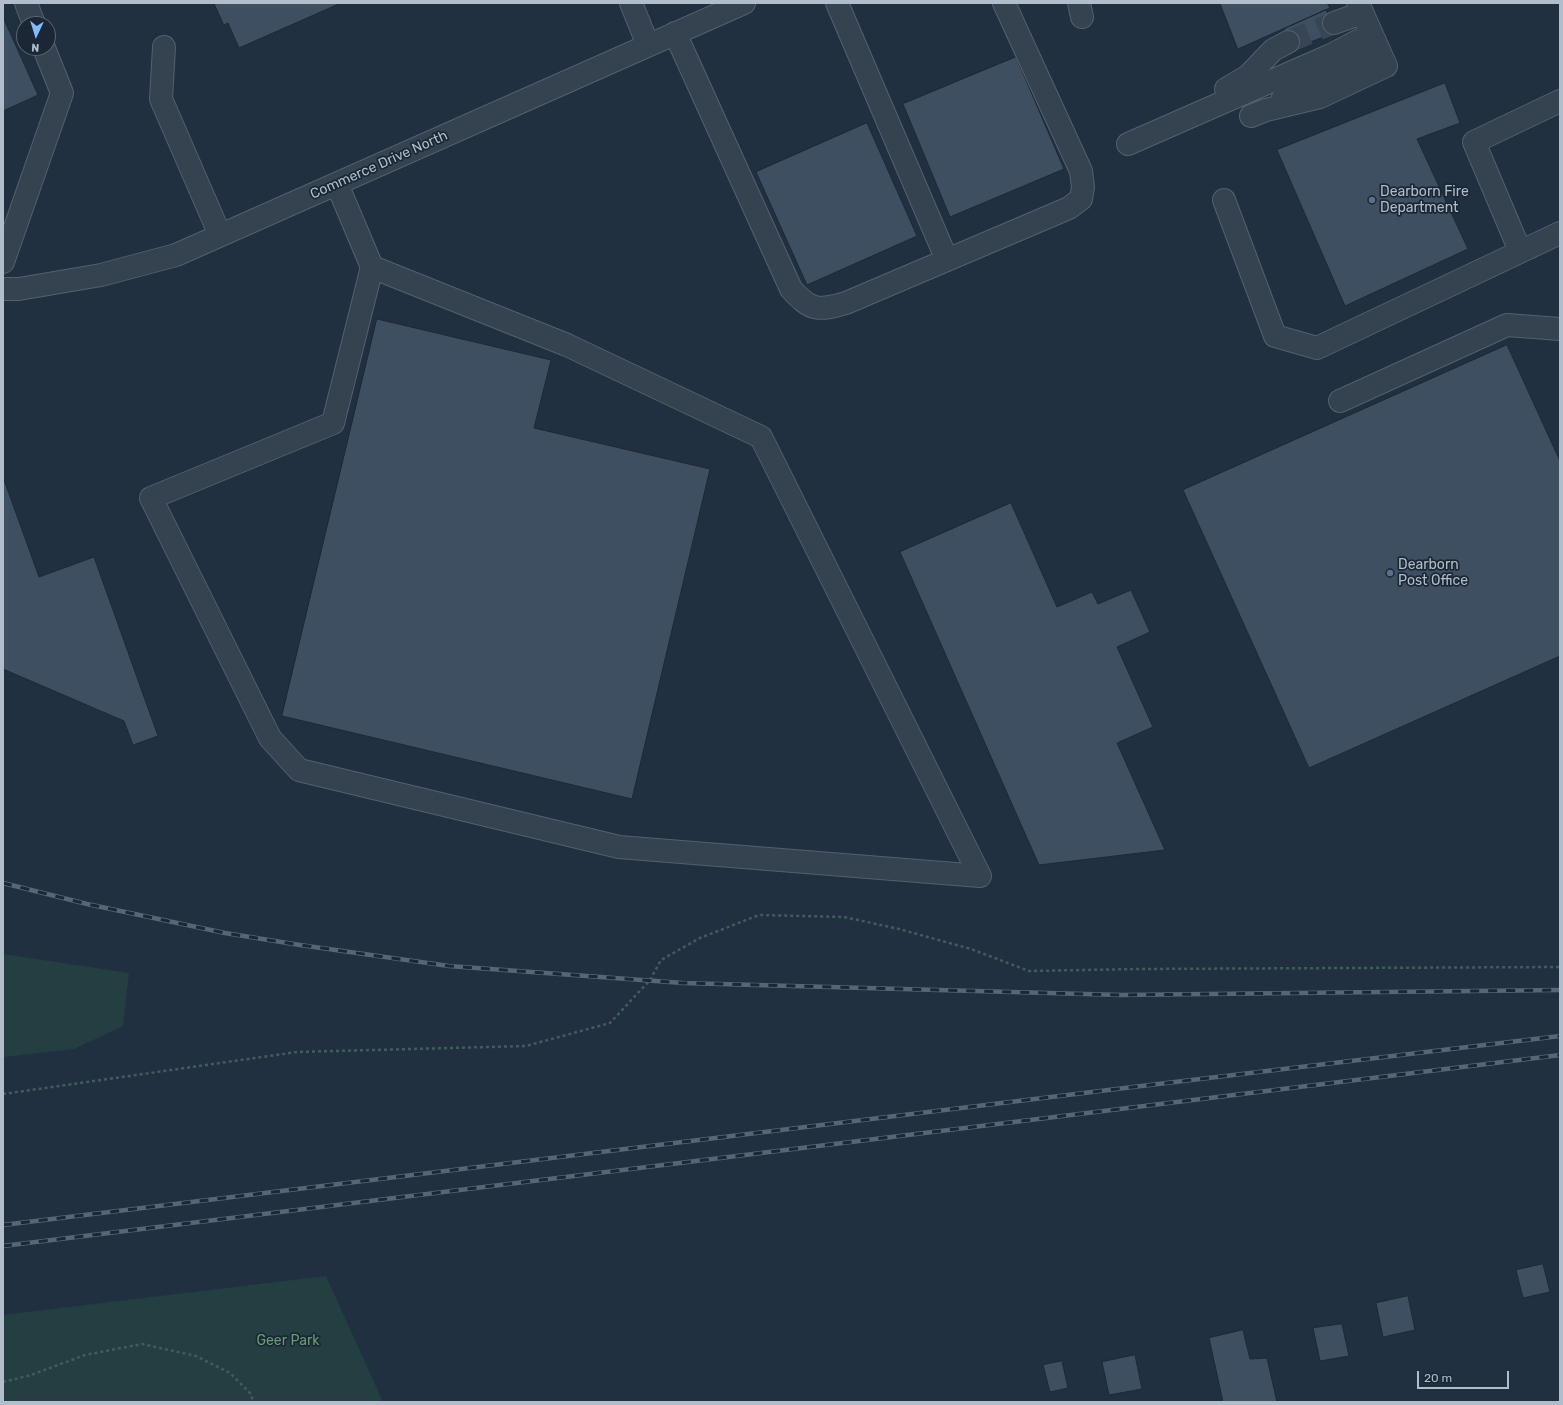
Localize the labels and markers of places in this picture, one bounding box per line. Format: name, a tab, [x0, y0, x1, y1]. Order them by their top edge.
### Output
place label: Dearborn Fire Department	[1380, 184, 1469, 216]
marker: Dearborn Fire Department	[1367, 195, 1377, 205]
place label: Dearborn Post Office	[1398, 557, 1468, 590]
marker: Dearborn Post Office	[1385, 568, 1395, 578]

